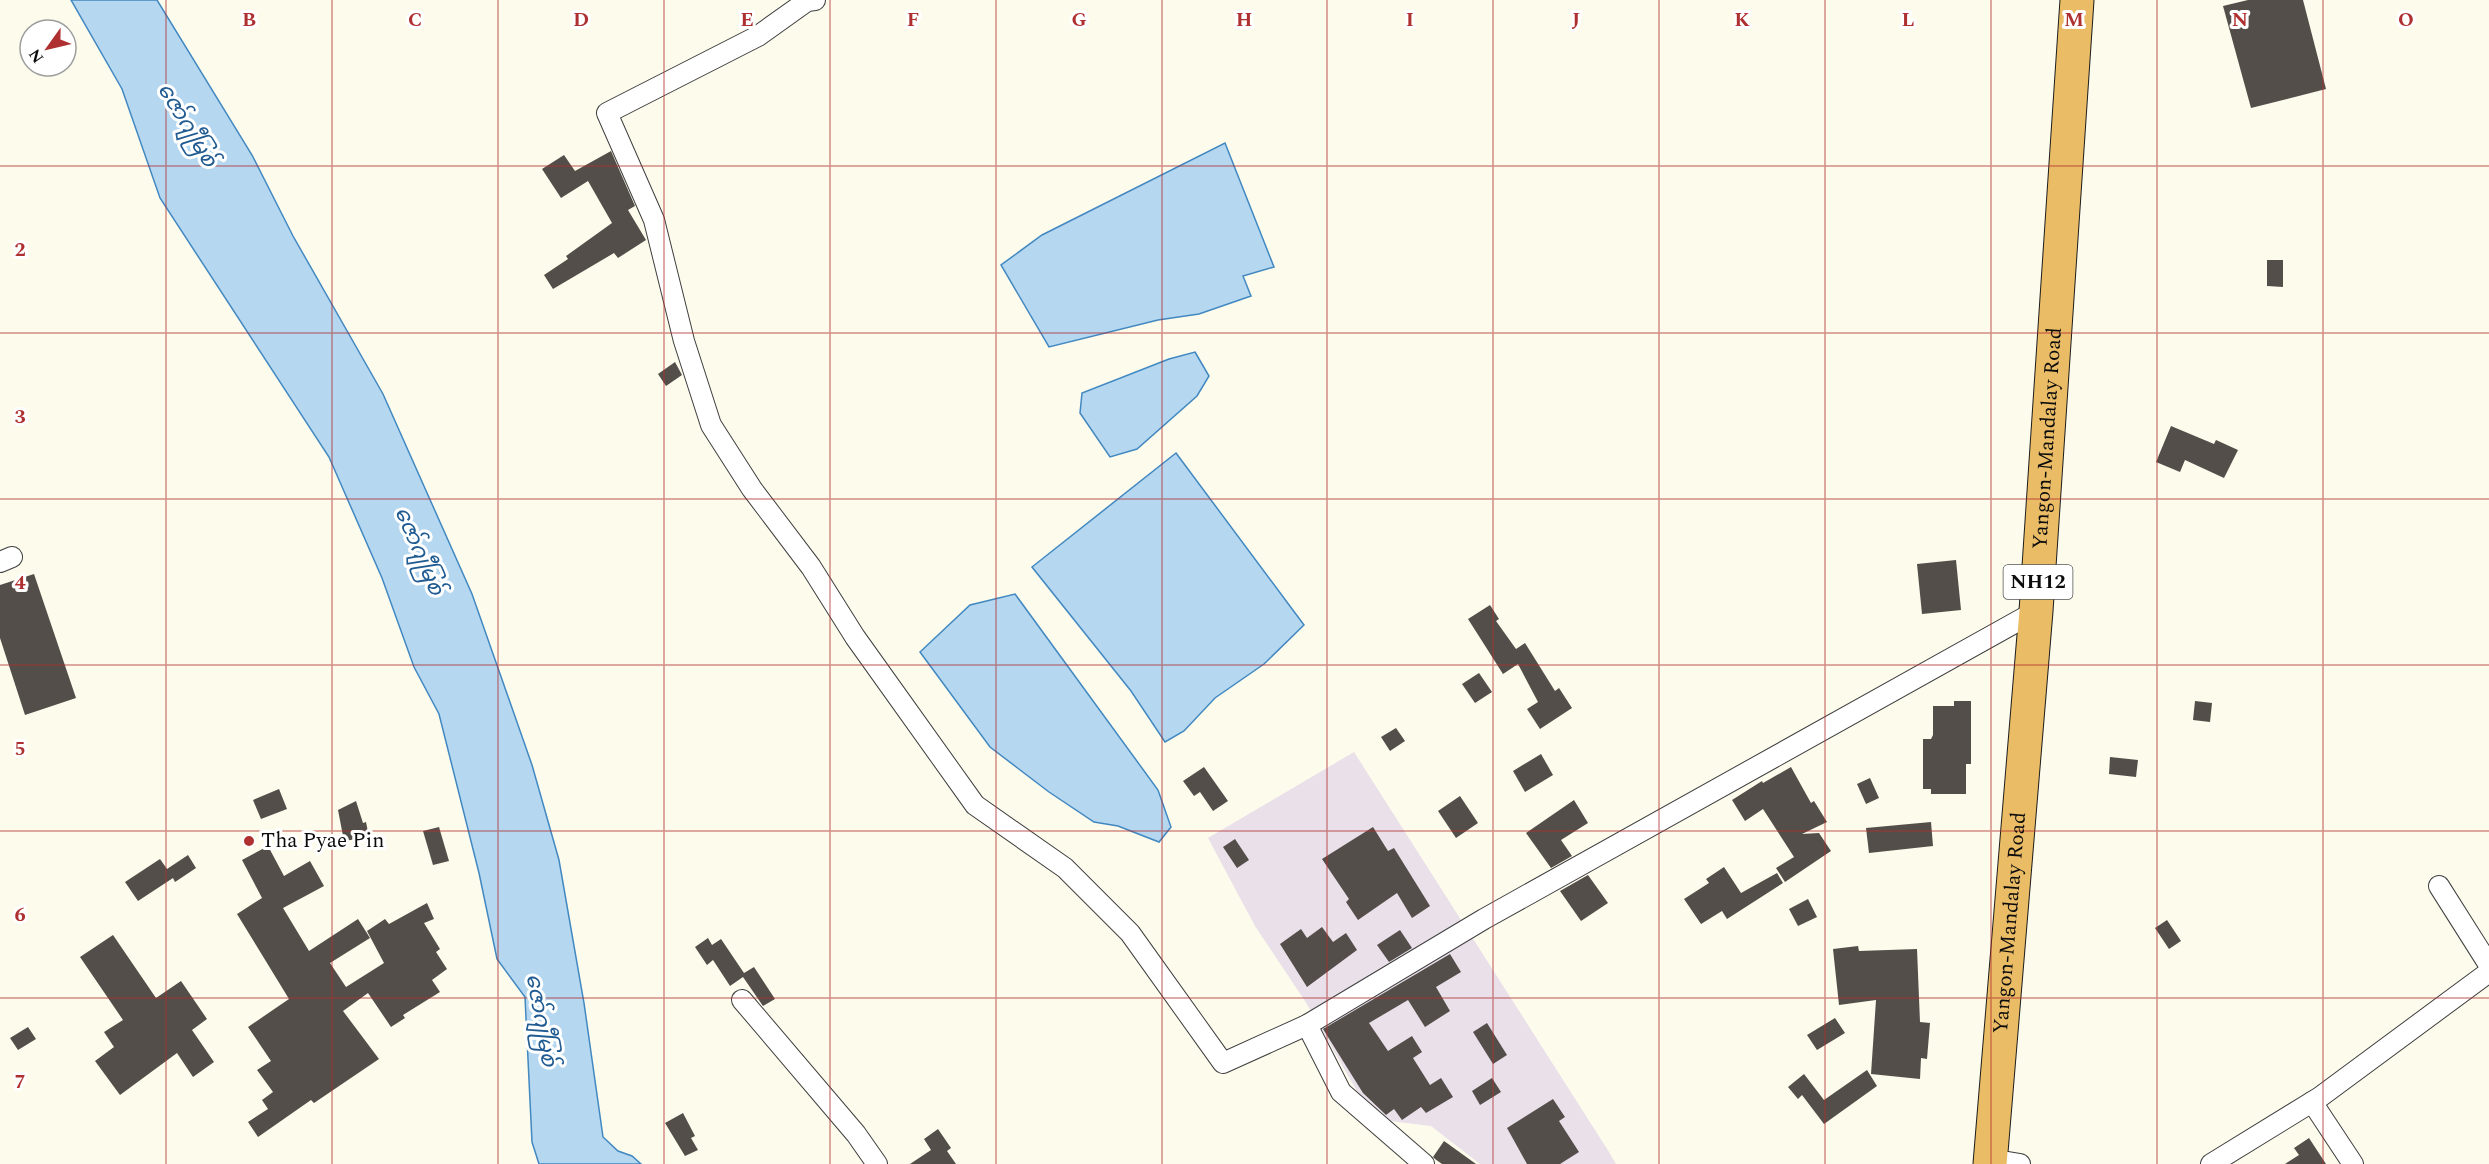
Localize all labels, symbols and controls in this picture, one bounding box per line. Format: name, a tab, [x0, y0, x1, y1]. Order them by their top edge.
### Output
text: B	[242, 5, 256, 35]
text: C	[408, 5, 422, 35]
text: D	[573, 5, 589, 35]
text: E	[740, 5, 754, 35]
text: F	[907, 5, 919, 35]
text: G	[1071, 5, 1087, 35]
text: H	[1236, 5, 1252, 35]
text: I	[1406, 5, 1414, 35]
text: J	[1572, 5, 1580, 35]
text: K	[1734, 5, 1750, 35]
text: L	[1902, 5, 1914, 35]
text: M	[2064, 5, 2084, 35]
text: N	[2232, 5, 2248, 35]
text: O	[2398, 5, 2414, 35]
north arrow	[18, 18, 78, 78]
text: N	[23, 44, 50, 68]
water label: ဇော်ဂျီမြစ်	[148, 76, 226, 175]
text: 2	[14, 235, 26, 265]
street label: Yangon-Mandalay Road	[2024, 326, 2071, 550]
text: 3	[14, 402, 26, 432]
water label: ဇော်ဂျီမြစ်	[385, 501, 453, 602]
road number: NH12	[2004, 565, 2072, 599]
text: 4	[14, 568, 26, 598]
text: 5	[14, 734, 26, 764]
street label: Yangon-Mandalay Road	[1985, 811, 2035, 1035]
place label: Tha Pyae Pin	[261, 825, 385, 857]
marker: Tha Pyae Pin	[242, 834, 256, 848]
text: 6	[14, 900, 26, 930]
water label: ဇော်ဂျီမြစ်	[516, 971, 566, 1070]
text: 7	[14, 1067, 26, 1097]

